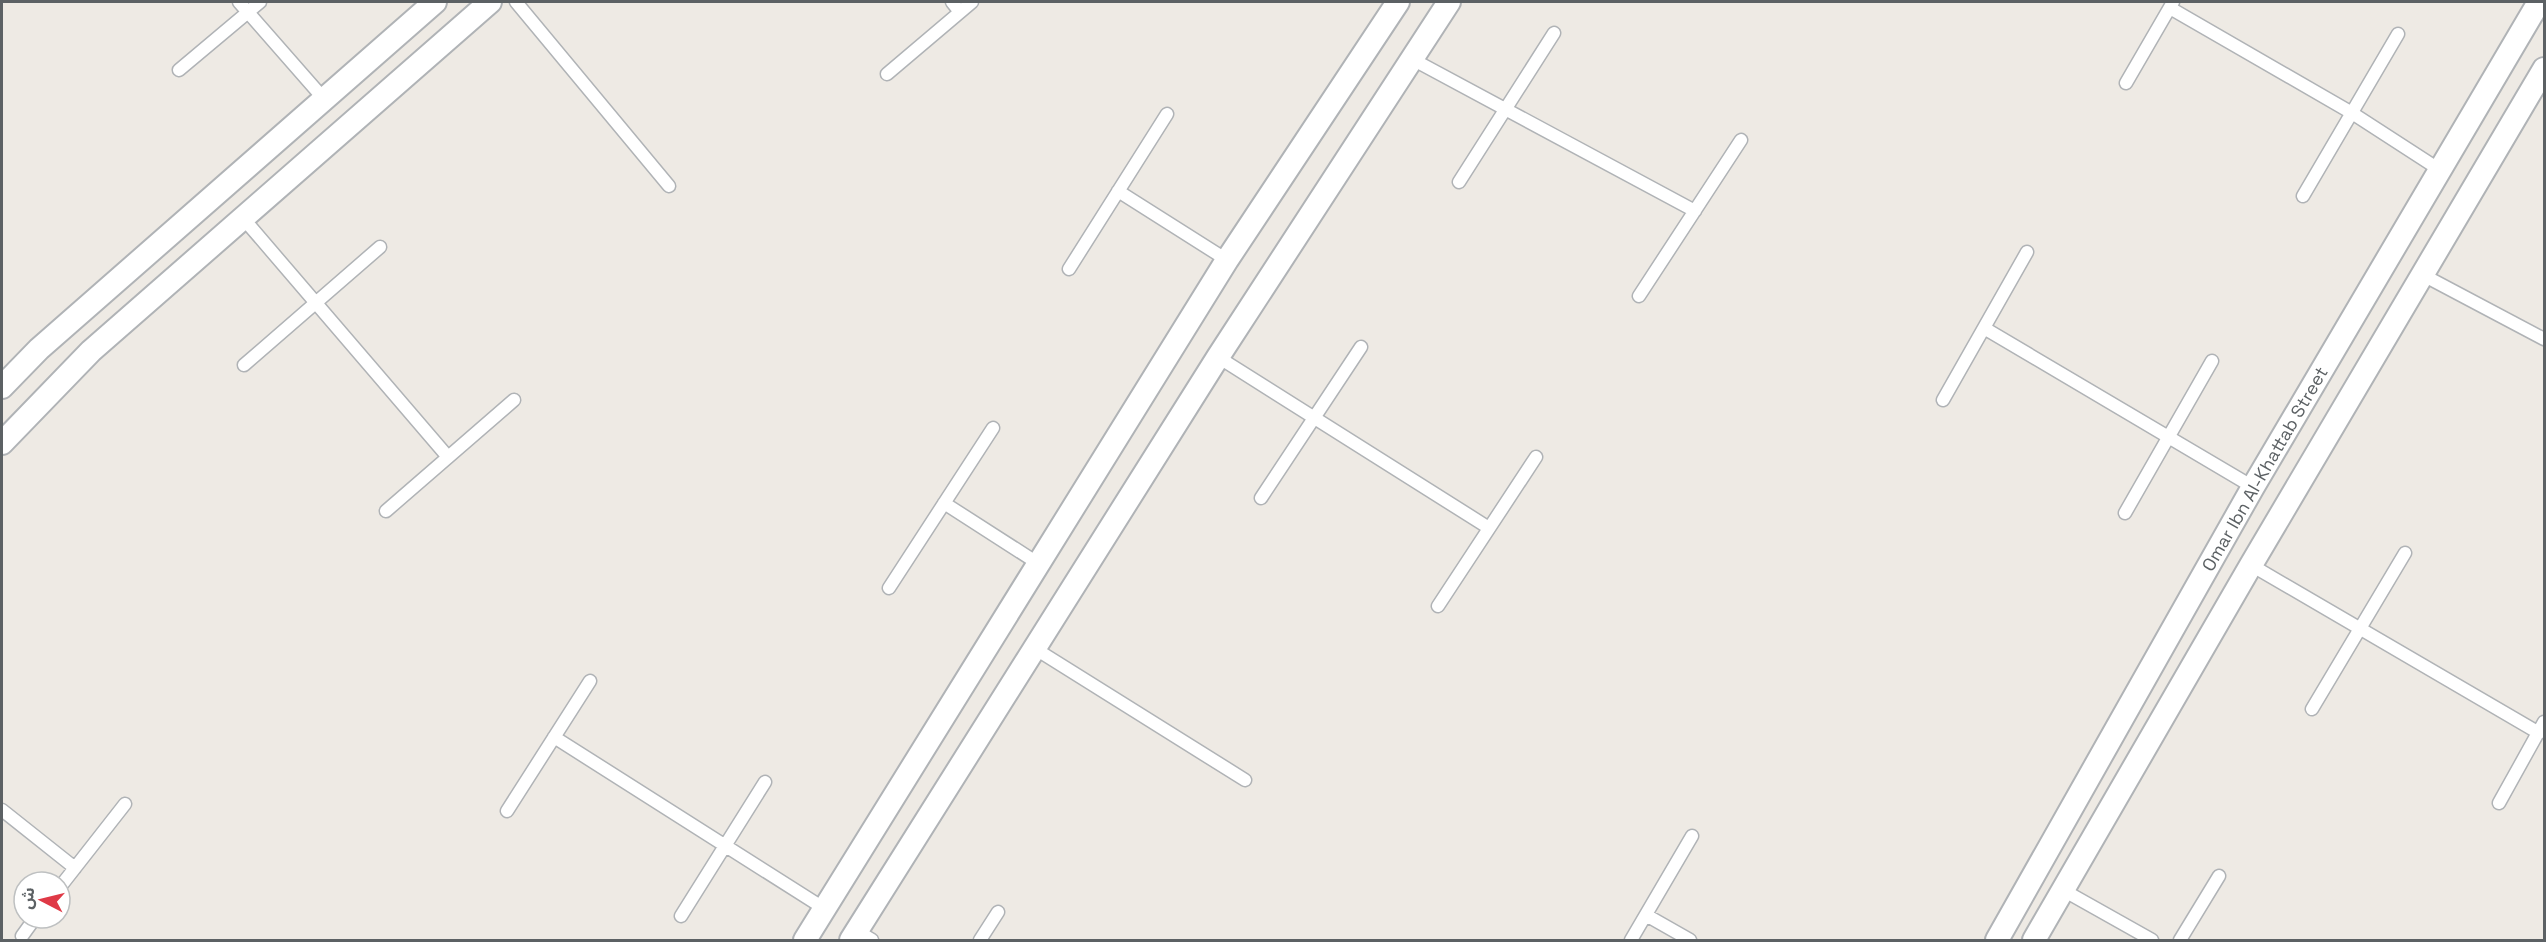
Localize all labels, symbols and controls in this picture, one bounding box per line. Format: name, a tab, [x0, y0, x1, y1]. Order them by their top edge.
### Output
street label: Omar Ibn Al-Khattab Street	[2196, 362, 2333, 575]
north arrow	[12, 870, 72, 930]
text: ش	[16, 886, 39, 910]

